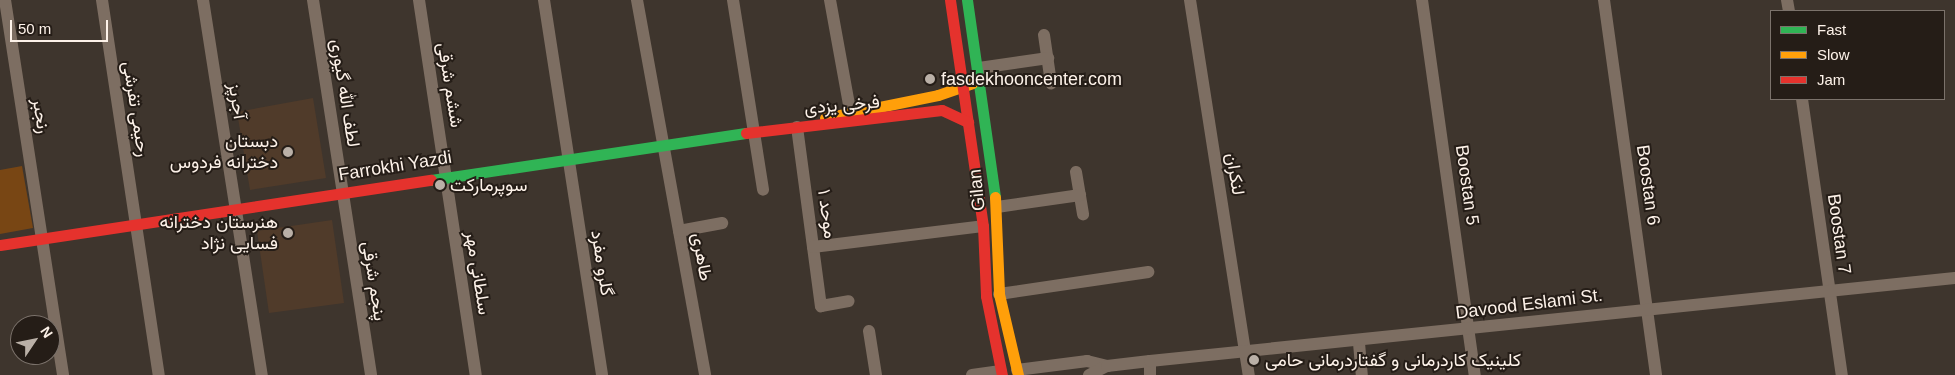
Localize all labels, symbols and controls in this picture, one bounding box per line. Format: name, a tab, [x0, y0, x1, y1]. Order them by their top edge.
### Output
scale bar	[12, 10, 110, 42]
legend	[1770, 10, 1945, 100]
text: 50 m	[18, 20, 51, 37]
text: Fast	[1817, 21, 1846, 38]
street label: لطف الله گیوری	[326, 37, 364, 149]
street label: ششم شرقی	[433, 41, 467, 129]
text: Slow	[1817, 46, 1850, 63]
street label: رحیمی تفرشی	[118, 60, 154, 158]
place label: fasdekhooncenter.com	[941, 68, 1122, 90]
text: Jam	[1817, 71, 1845, 88]
marker: fasdekhooncenter.com	[923, 72, 937, 86]
street label: آجرپز	[223, 81, 251, 121]
street label: فرخی یزدی	[803, 91, 881, 119]
street label: رنجبر	[28, 97, 54, 135]
place label: دبستان دخترانه فردوس	[170, 131, 278, 173]
street label: Boostan 5	[1451, 143, 1483, 227]
street label: Boostan 6	[1632, 143, 1664, 227]
marker: دبستان دخترانه فردوس	[282, 146, 294, 158]
street label: Farrokhi Yazdi	[337, 146, 453, 186]
street label: لنکران	[1221, 151, 1249, 197]
street label: Gilan	[964, 168, 990, 212]
place label: سوپرمارکت	[450, 174, 527, 196]
marker: سوپرمارکت	[434, 179, 446, 191]
street label: موحد ۱	[813, 188, 841, 240]
street label: Boostan 7	[1823, 192, 1855, 276]
place label: هنرستان دخترانه فسایی نژاد	[159, 212, 278, 254]
marker: هنرستان دخترانه فسایی نژاد	[282, 227, 294, 239]
street label: گلرو مفرد	[586, 229, 618, 297]
street label: سلطانی مهر	[461, 230, 495, 316]
street label: طاهری	[687, 231, 717, 283]
street label: پنجم شرقی	[357, 240, 391, 322]
street label: Davood Eslami St.	[1454, 284, 1604, 324]
north arrow	[10, 315, 60, 365]
text: N	[37, 324, 56, 341]
place label: کلینیک کاردرمانی و گفتاردرمانی حامی	[1265, 349, 1521, 371]
marker: کلینیک کاردرمانی و گفتاردرمانی حامی	[1247, 353, 1261, 367]

